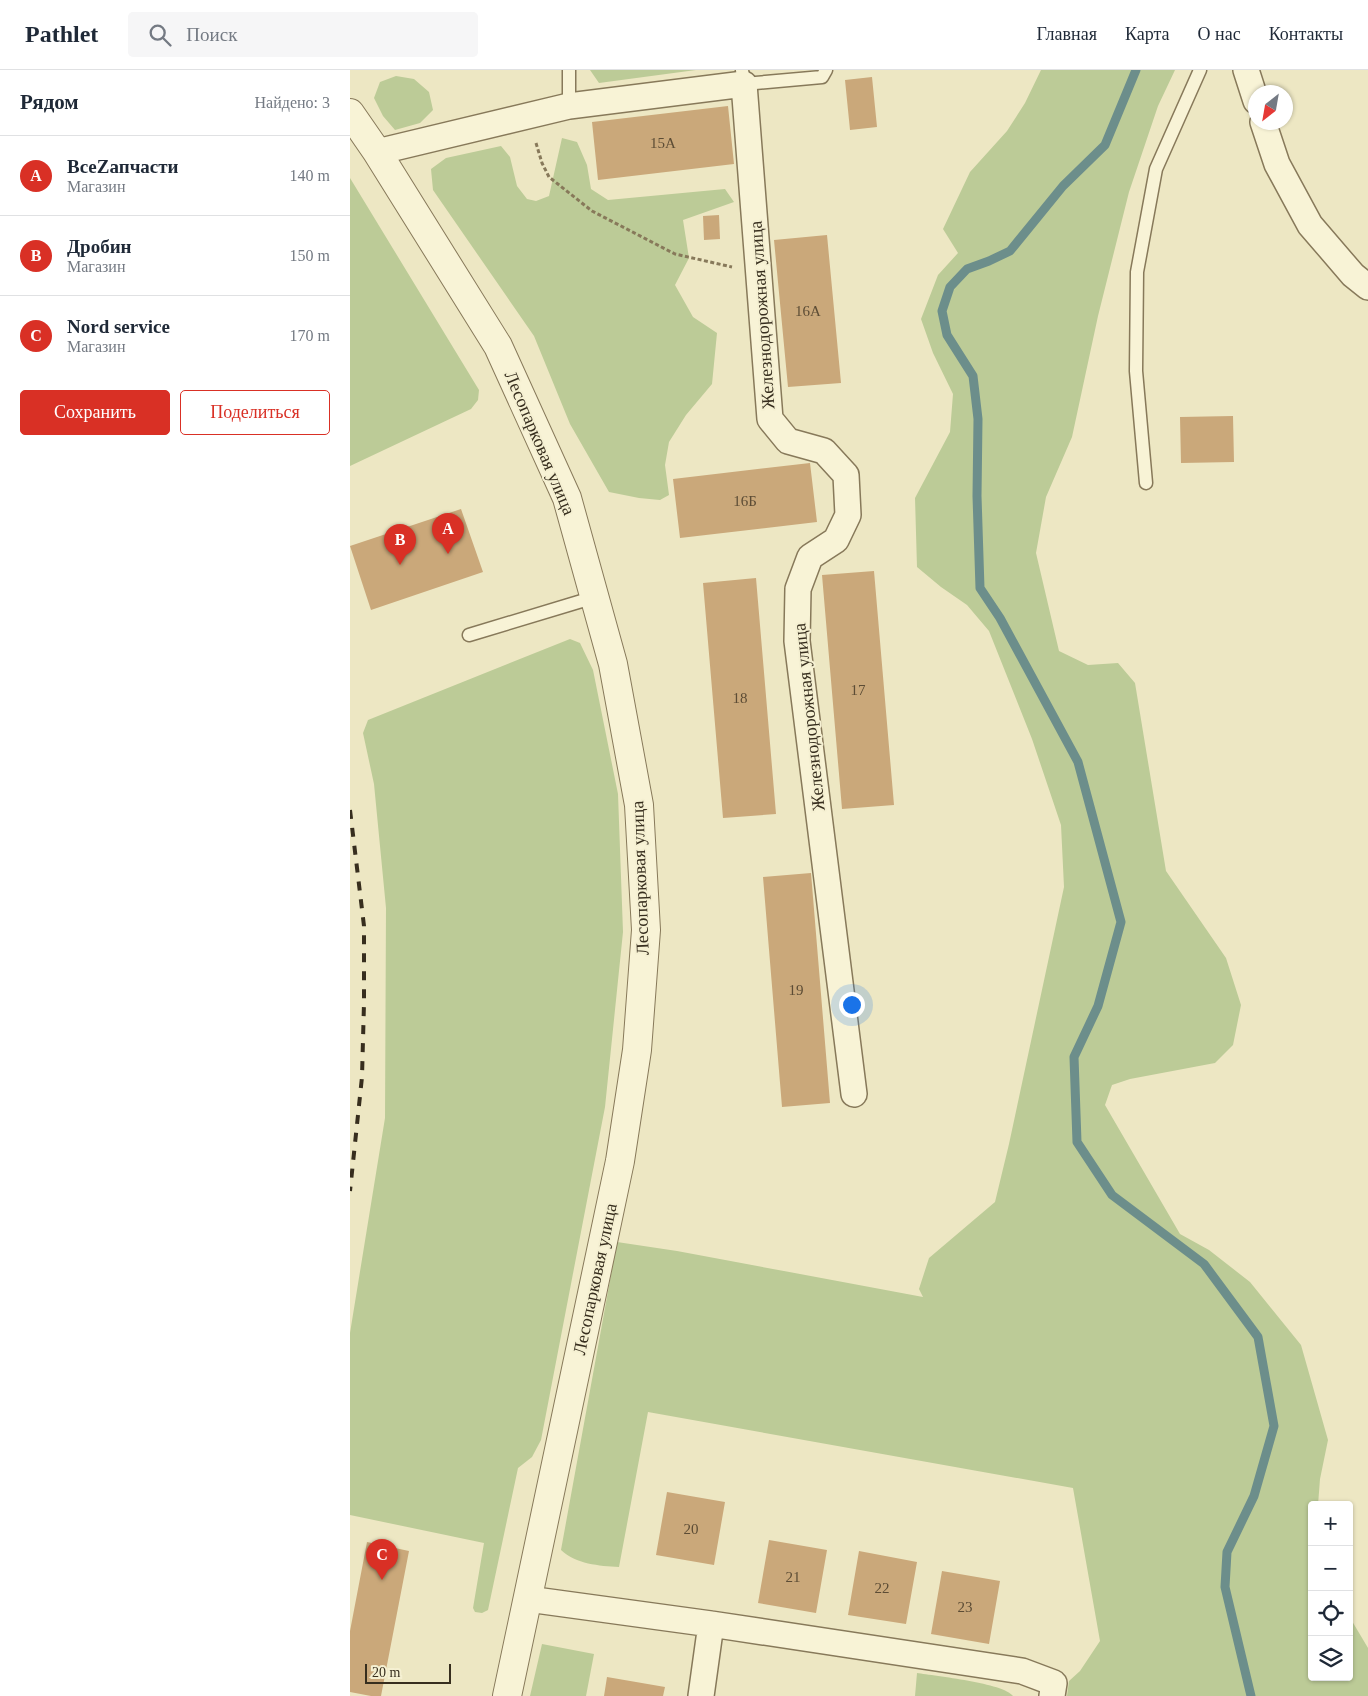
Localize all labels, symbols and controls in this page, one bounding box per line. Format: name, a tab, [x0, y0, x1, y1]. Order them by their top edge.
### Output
search box	[128, 12, 478, 57]
text: Pathlet	[25, 21, 98, 47]
icon: search	[146, 21, 174, 49]
text: Поиск	[186, 24, 237, 45]
text: Главная	[1037, 24, 1097, 44]
text: Карта	[1125, 24, 1170, 44]
text: О нас	[1198, 24, 1241, 44]
text: Контакты	[1269, 24, 1343, 44]
north arrow	[1248, 85, 1293, 130]
text: Рядом	[20, 90, 79, 114]
text: Найдено: 3	[255, 94, 330, 111]
house number: 15А	[650, 135, 676, 151]
text: ВсеZапчасти	[67, 156, 179, 177]
text: A	[30, 167, 42, 184]
text: 140 m	[290, 167, 330, 184]
text: Магазин	[67, 178, 125, 195]
street label: Железнодорожная улица	[745, 220, 779, 410]
text: Дробин	[67, 236, 132, 257]
text: B	[31, 247, 41, 264]
text: 150 m	[290, 247, 330, 264]
text: Магазин	[67, 258, 125, 275]
house number: 16А	[795, 303, 821, 319]
text: Nord service	[67, 316, 170, 337]
text: C	[30, 327, 42, 344]
text: 170 m	[290, 327, 330, 344]
text: Магазин	[67, 338, 125, 355]
street label: Лесопарковая улица	[501, 368, 579, 518]
button: Сохранить	[20, 390, 170, 435]
button: Поделиться	[180, 390, 330, 435]
house number: 16Б	[733, 493, 757, 509]
pin: A	[432, 513, 464, 554]
pin: B	[384, 524, 416, 565]
street label: Железнодорожная улица	[789, 622, 829, 812]
house number: 17	[851, 682, 866, 698]
house number: 18	[733, 690, 748, 706]
street label: Лесопарковая улица	[627, 800, 653, 956]
house number: 19	[789, 982, 804, 998]
your location	[839, 992, 865, 1018]
street label: Лесопарковая улица	[569, 1201, 621, 1357]
map controls	[1308, 1501, 1353, 1681]
button: +	[1308, 1501, 1353, 1546]
house number: 20	[684, 1521, 699, 1537]
pin: C	[366, 1539, 398, 1580]
button: −	[1308, 1546, 1353, 1591]
house number: 21	[786, 1569, 801, 1585]
house number: 22	[875, 1580, 890, 1596]
button: locate	[1308, 1591, 1353, 1636]
house number: 23	[958, 1599, 973, 1615]
button: layers	[1308, 1636, 1353, 1681]
scale bar	[365, 1661, 451, 1684]
text: 20 m	[372, 1665, 400, 1680]

